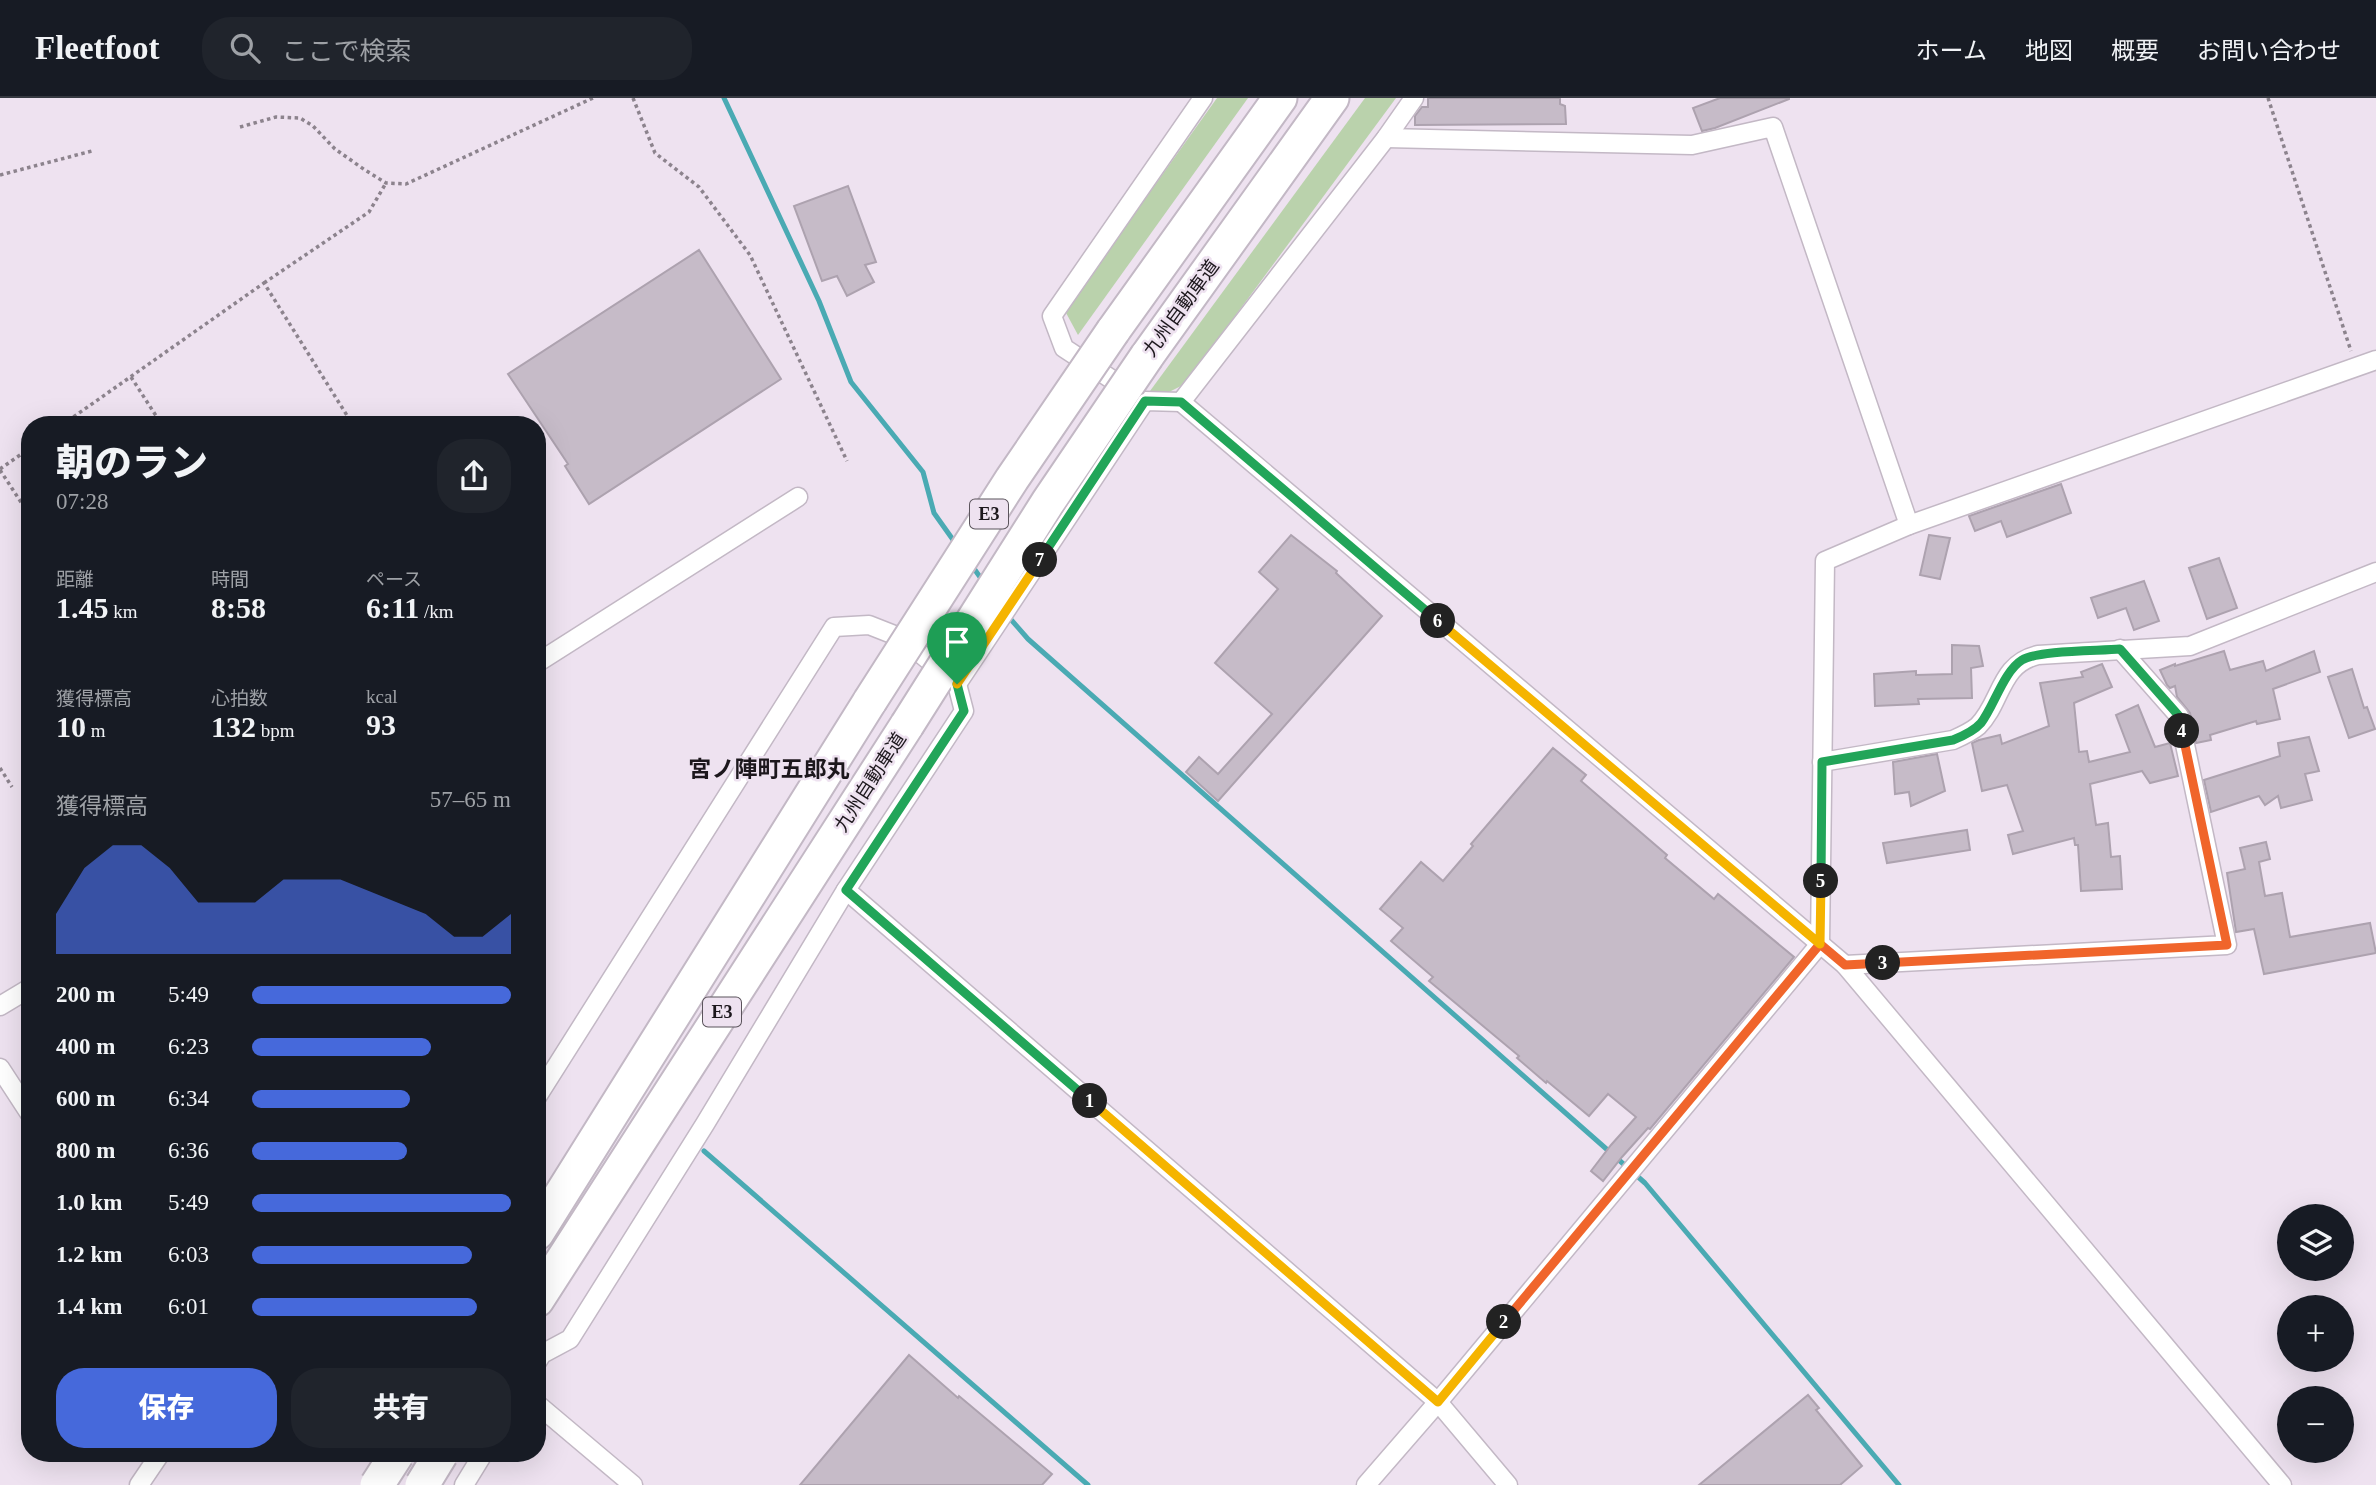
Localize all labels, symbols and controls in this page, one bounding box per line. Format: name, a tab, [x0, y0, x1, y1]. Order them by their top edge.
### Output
search box	[202, 17, 692, 80]
icon: search	[226, 29, 264, 67]
text: Fleetfoot	[35, 30, 160, 66]
text: ここで検索	[282, 37, 412, 66]
text: ホーム	[1916, 38, 1987, 64]
text: 地図	[2025, 38, 2073, 64]
text: 概要	[2111, 38, 2159, 64]
text: お問い合わせ	[2197, 38, 2341, 64]
street label: 九州自動車道	[1139, 256, 1223, 360]
button: share	[437, 439, 511, 513]
text: 朝のラン	[56, 442, 208, 484]
text: 07:28	[56, 489, 108, 514]
road number: E3	[970, 500, 1008, 528]
pin: 7	[1023, 542, 1058, 578]
text: 7	[1035, 549, 1044, 570]
text: 距離	[56, 569, 94, 590]
text: 時間	[211, 569, 249, 590]
text: ペース	[366, 569, 422, 590]
text: 1.45	[56, 591, 109, 624]
text: 8:58	[211, 591, 266, 624]
text: 6:11	[366, 591, 419, 624]
text: km	[109, 601, 138, 622]
text: /km	[419, 601, 454, 622]
pin: 6	[1420, 603, 1456, 638]
text: 6	[1433, 610, 1442, 631]
pin	[927, 612, 987, 684]
icon: arrive	[938, 623, 976, 661]
text: kcal	[366, 686, 398, 707]
text: 獲得標高	[56, 688, 132, 709]
text: 心拍数	[211, 688, 268, 709]
text: 93	[366, 708, 396, 741]
text: 10	[56, 710, 86, 743]
text: 132	[211, 710, 256, 743]
pin: 4	[2164, 714, 2200, 748]
text: m	[86, 720, 106, 741]
text: bpm	[256, 720, 295, 741]
text: 4	[2177, 720, 2186, 741]
street label: 九州自動車道	[830, 728, 910, 836]
district label: 宮ノ陣町五郎丸	[689, 757, 850, 782]
text: 57–65 m	[430, 787, 511, 812]
text: 獲得標高	[56, 794, 148, 819]
pin: 5	[1804, 864, 1839, 898]
text: 5	[1816, 870, 1825, 891]
pin: 3	[1866, 946, 1900, 980]
text: 3	[1878, 952, 1887, 973]
text: 200 m	[56, 982, 115, 1007]
text: 5:49	[168, 982, 209, 1007]
road number: E3	[703, 998, 741, 1027]
text: 400 m	[56, 1034, 115, 1059]
text: 6:23	[168, 1034, 209, 1059]
pin: 1	[1072, 1084, 1108, 1118]
text: 600 m	[56, 1086, 115, 1111]
text: 6:34	[168, 1086, 209, 1111]
text: 1	[1085, 1090, 1094, 1111]
text: 800 m	[56, 1138, 115, 1163]
text: 6:36	[168, 1138, 209, 1163]
text: 1.0 km	[56, 1190, 122, 1215]
text: 5:49	[168, 1190, 209, 1215]
map controls	[2277, 1204, 2354, 1463]
button: layers	[2277, 1204, 2354, 1281]
text: 1.2 km	[56, 1242, 122, 1267]
text: 6:03	[168, 1242, 209, 1267]
text: 1.4 km	[56, 1294, 122, 1319]
text: 6:01	[168, 1294, 209, 1319]
button: +	[2277, 1295, 2354, 1372]
pin: 2	[1486, 1304, 1522, 1340]
text: 2	[1499, 1311, 1508, 1332]
button: 保存	[56, 1368, 277, 1448]
button: 共有	[291, 1368, 511, 1448]
button: −	[2277, 1386, 2354, 1463]

